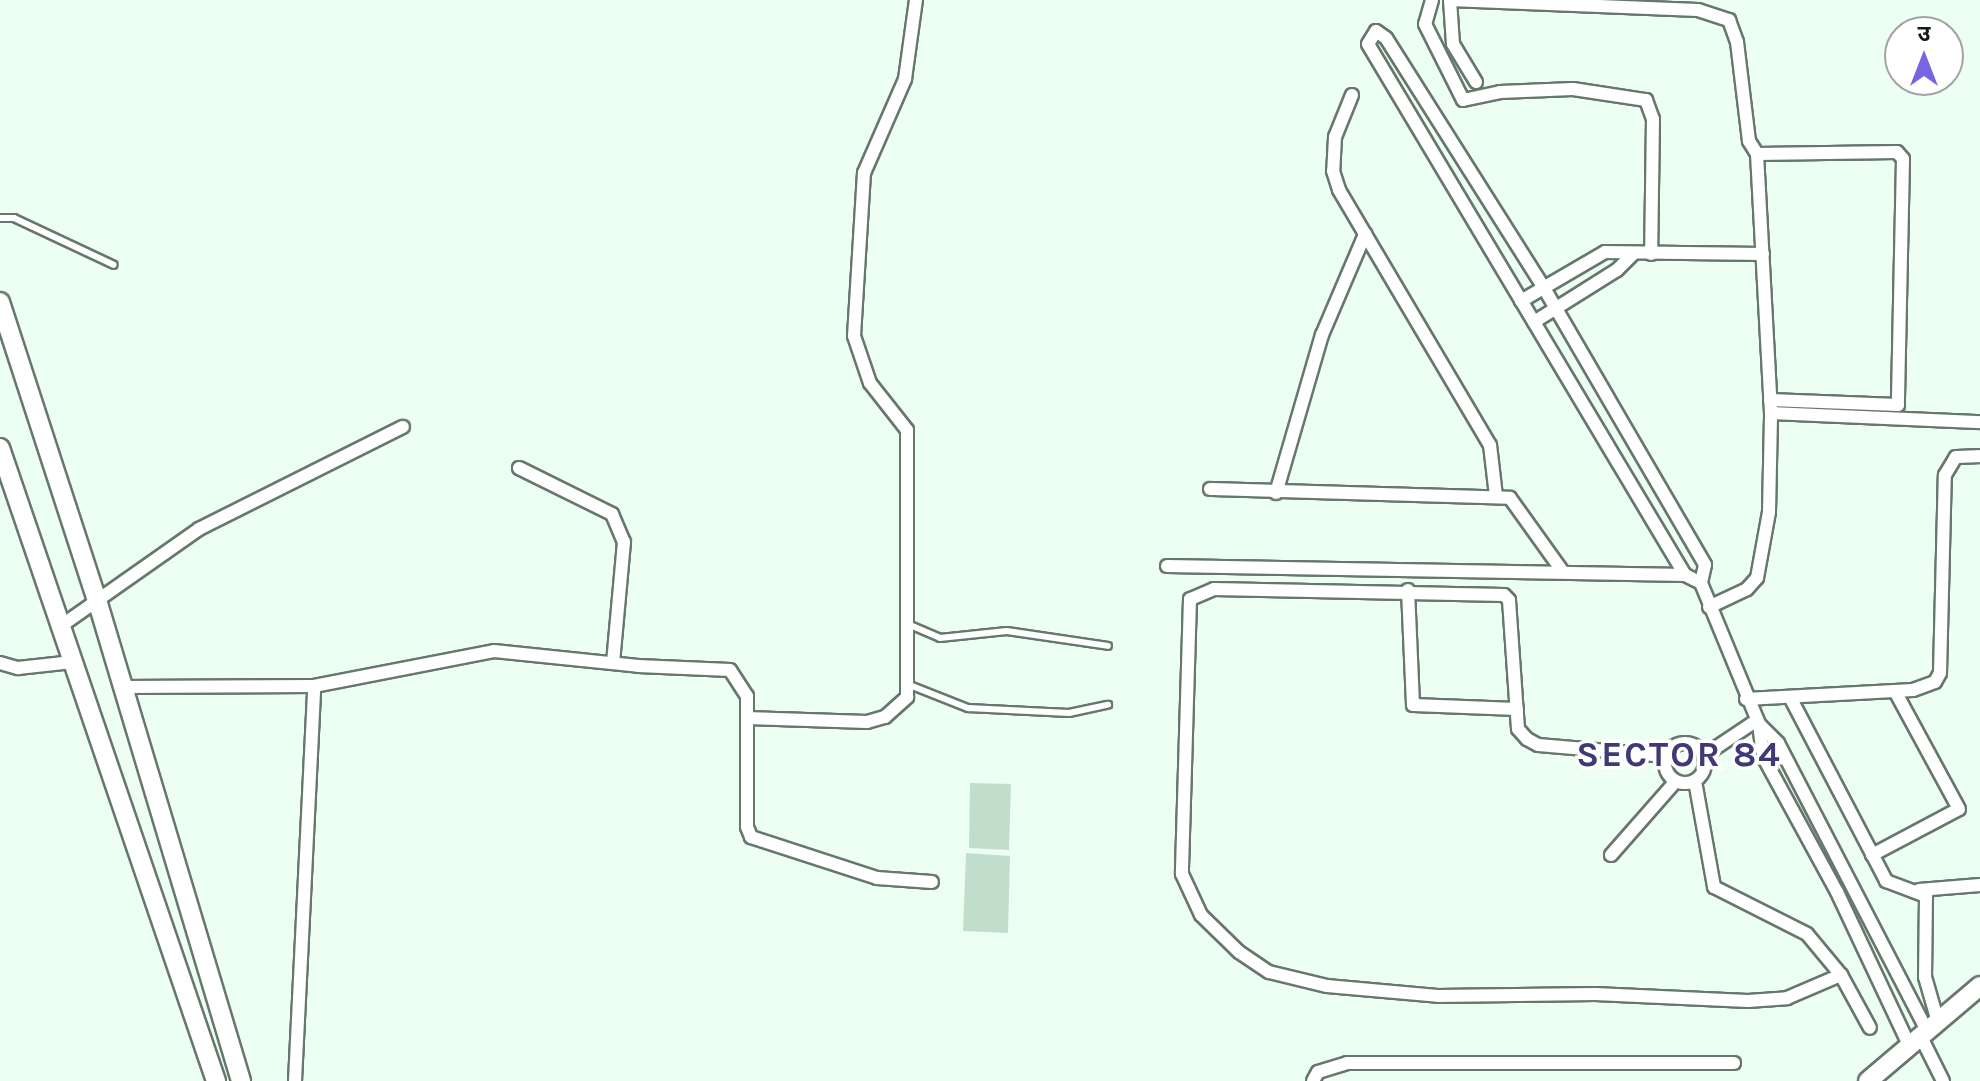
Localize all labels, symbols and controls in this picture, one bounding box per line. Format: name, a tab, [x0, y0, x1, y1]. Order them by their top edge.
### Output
north arrow	[1884, 16, 1964, 96]
text: उ	[1918, 21, 1930, 47]
district label: SECTOR 84	[1576, 733, 1782, 777]

